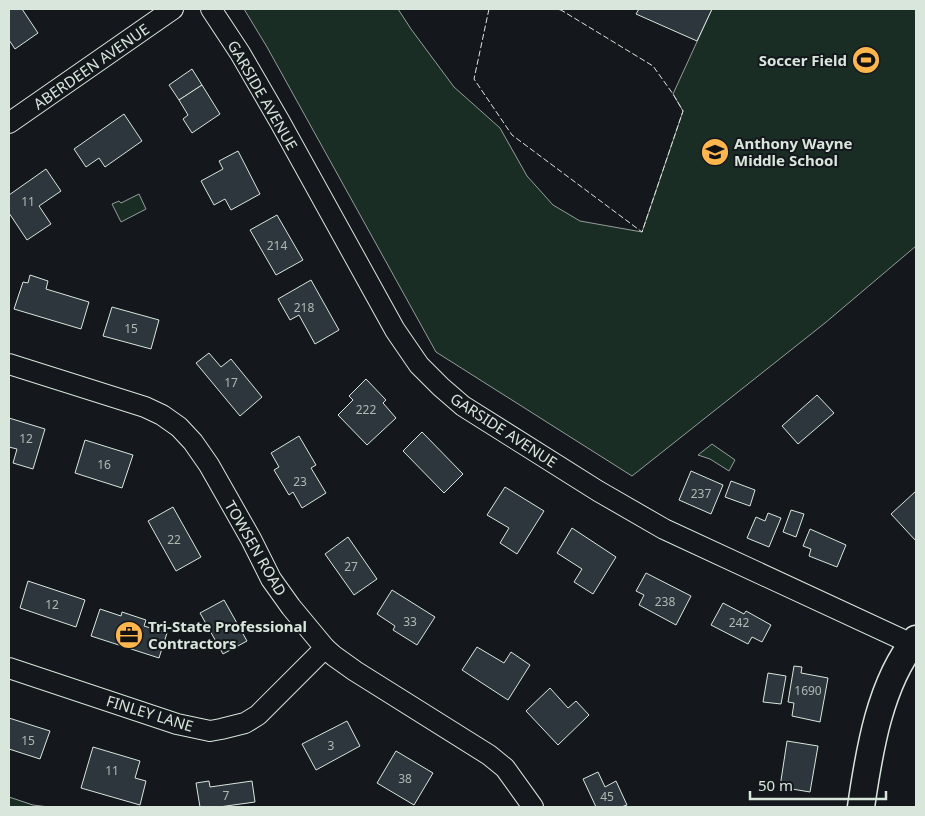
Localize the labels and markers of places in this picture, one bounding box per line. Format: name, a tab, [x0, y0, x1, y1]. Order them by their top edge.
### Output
sports icon: Soccer Field	[851, 45, 881, 75]
place label: Soccer Field	[759, 50, 847, 70]
place label: Anthony Wayne Middle School	[734, 133, 852, 170]
school or university icon: Anthony Wayne Middle School	[700, 137, 730, 167]
place label: Tri-State Professional Contractors	[148, 616, 307, 653]
office icon: Tri-State Professional Contractors	[114, 620, 144, 650]

